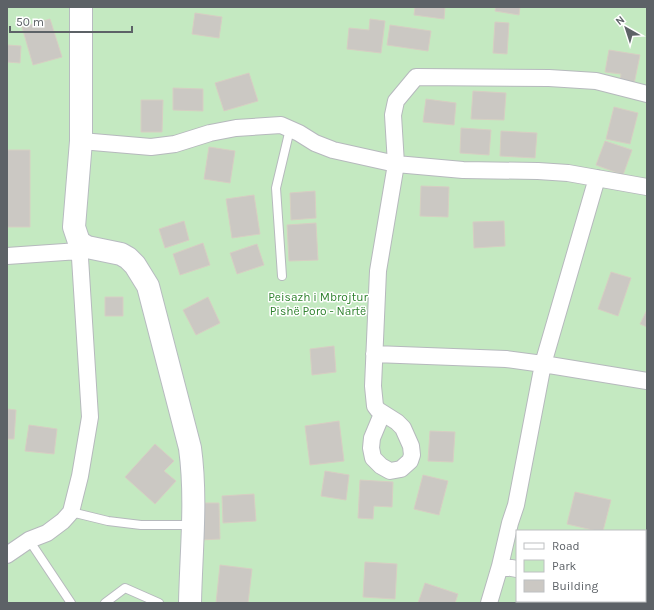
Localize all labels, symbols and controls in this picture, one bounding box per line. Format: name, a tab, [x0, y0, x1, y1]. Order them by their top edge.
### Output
scale bar	[10, 8, 132, 34]
north arrow	[606, 8, 646, 48]
text: N	[613, 13, 627, 28]
text: 50 m	[16, 15, 44, 29]
park label: Peisazh i Mbrojtur Pishë Poro - Nartë	[268, 290, 368, 318]
legend	[516, 530, 646, 602]
text: Road	[552, 539, 580, 553]
text: Park	[552, 559, 577, 573]
text: Building	[552, 579, 599, 593]

